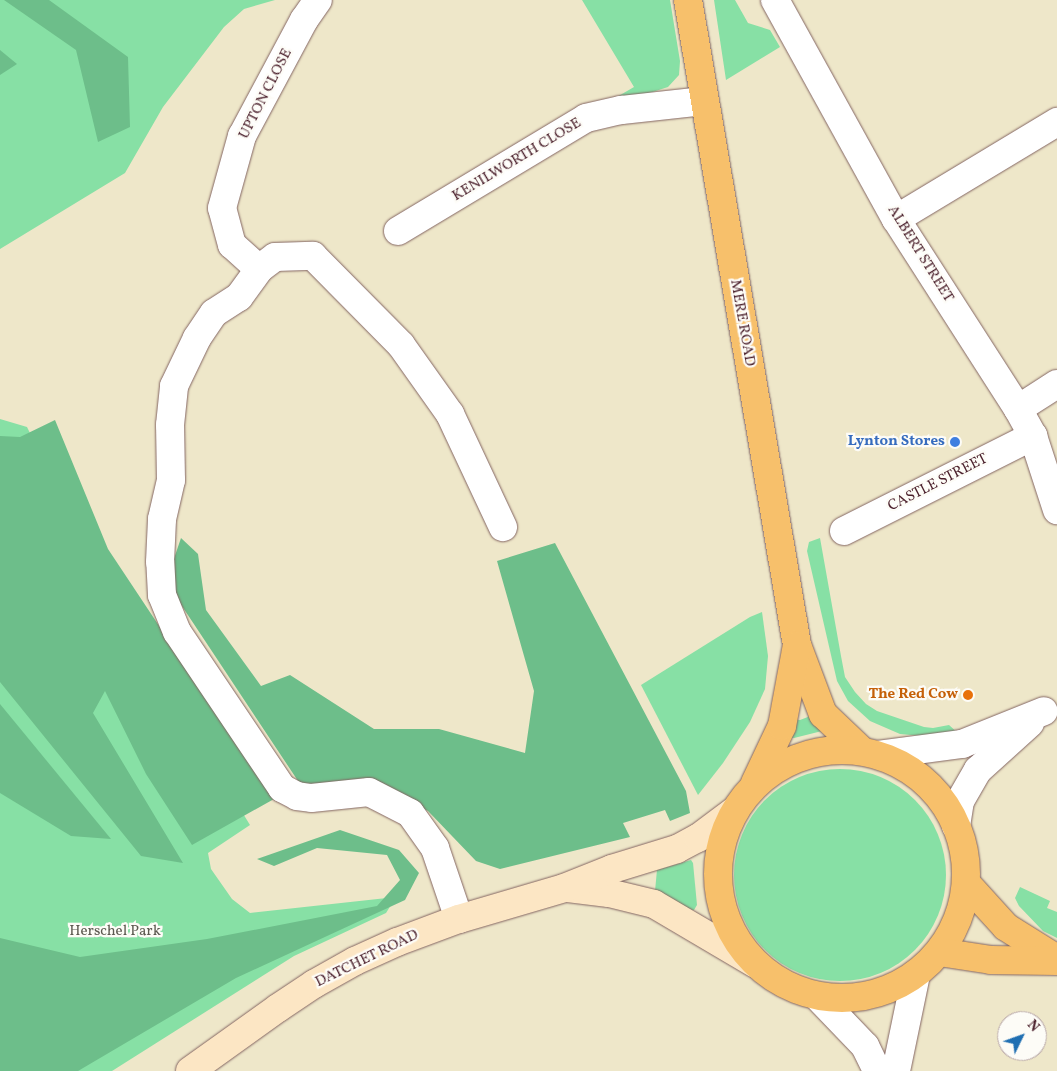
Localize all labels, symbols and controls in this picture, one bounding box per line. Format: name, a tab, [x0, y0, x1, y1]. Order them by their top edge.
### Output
street label: UPTON CLOSE	[236, 46, 296, 142]
street label: KENILWORTH CLOSE	[449, 114, 585, 206]
street label: ALBERT STREET	[883, 202, 957, 306]
street label: MERE ROAD	[726, 278, 758, 368]
place label: Lynton Stores	[848, 433, 945, 451]
marker: Lynton Stores	[949, 436, 961, 448]
street label: CASTLE STREET	[885, 450, 991, 516]
place label: The Red Cow	[868, 686, 958, 704]
marker: The Red Cow	[962, 689, 974, 701]
park label: Herschel Park	[69, 923, 161, 941]
street label: DATCHET ROAD	[312, 926, 422, 992]
north arrow	[997, 1011, 1047, 1061]
text: N	[1022, 1016, 1043, 1036]

